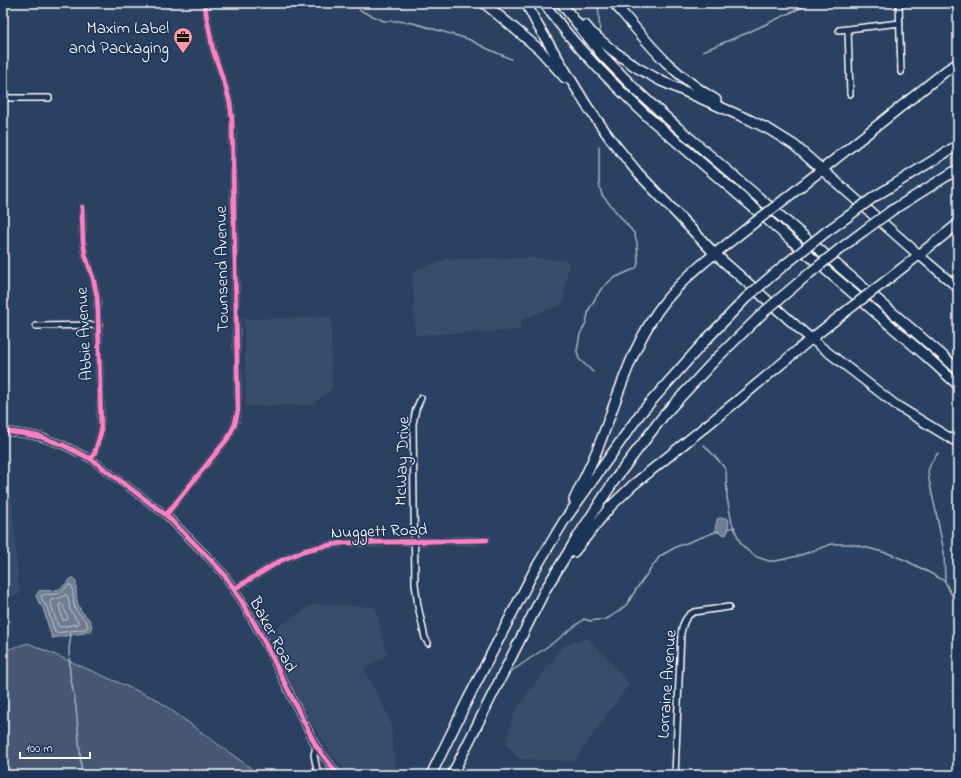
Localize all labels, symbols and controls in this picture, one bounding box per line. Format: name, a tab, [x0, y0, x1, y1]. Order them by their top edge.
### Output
place label: Maxim Label and Packaging	[69, 16, 169, 63]
office icon: Maxim Label and Packaging	[172, 26, 194, 54]
street label: Townsend Avenue	[209, 205, 236, 333]
street label: Abbie Avenue	[70, 286, 99, 381]
street label: McWay Drive	[388, 416, 418, 506]
street label: Nuggett Road	[330, 517, 428, 548]
street label: Baker Road	[242, 592, 303, 677]
street label: Lorraine Avenue	[651, 628, 684, 739]
scale bar	[20, 734, 90, 760]
text: 100 m	[26, 740, 53, 758]

